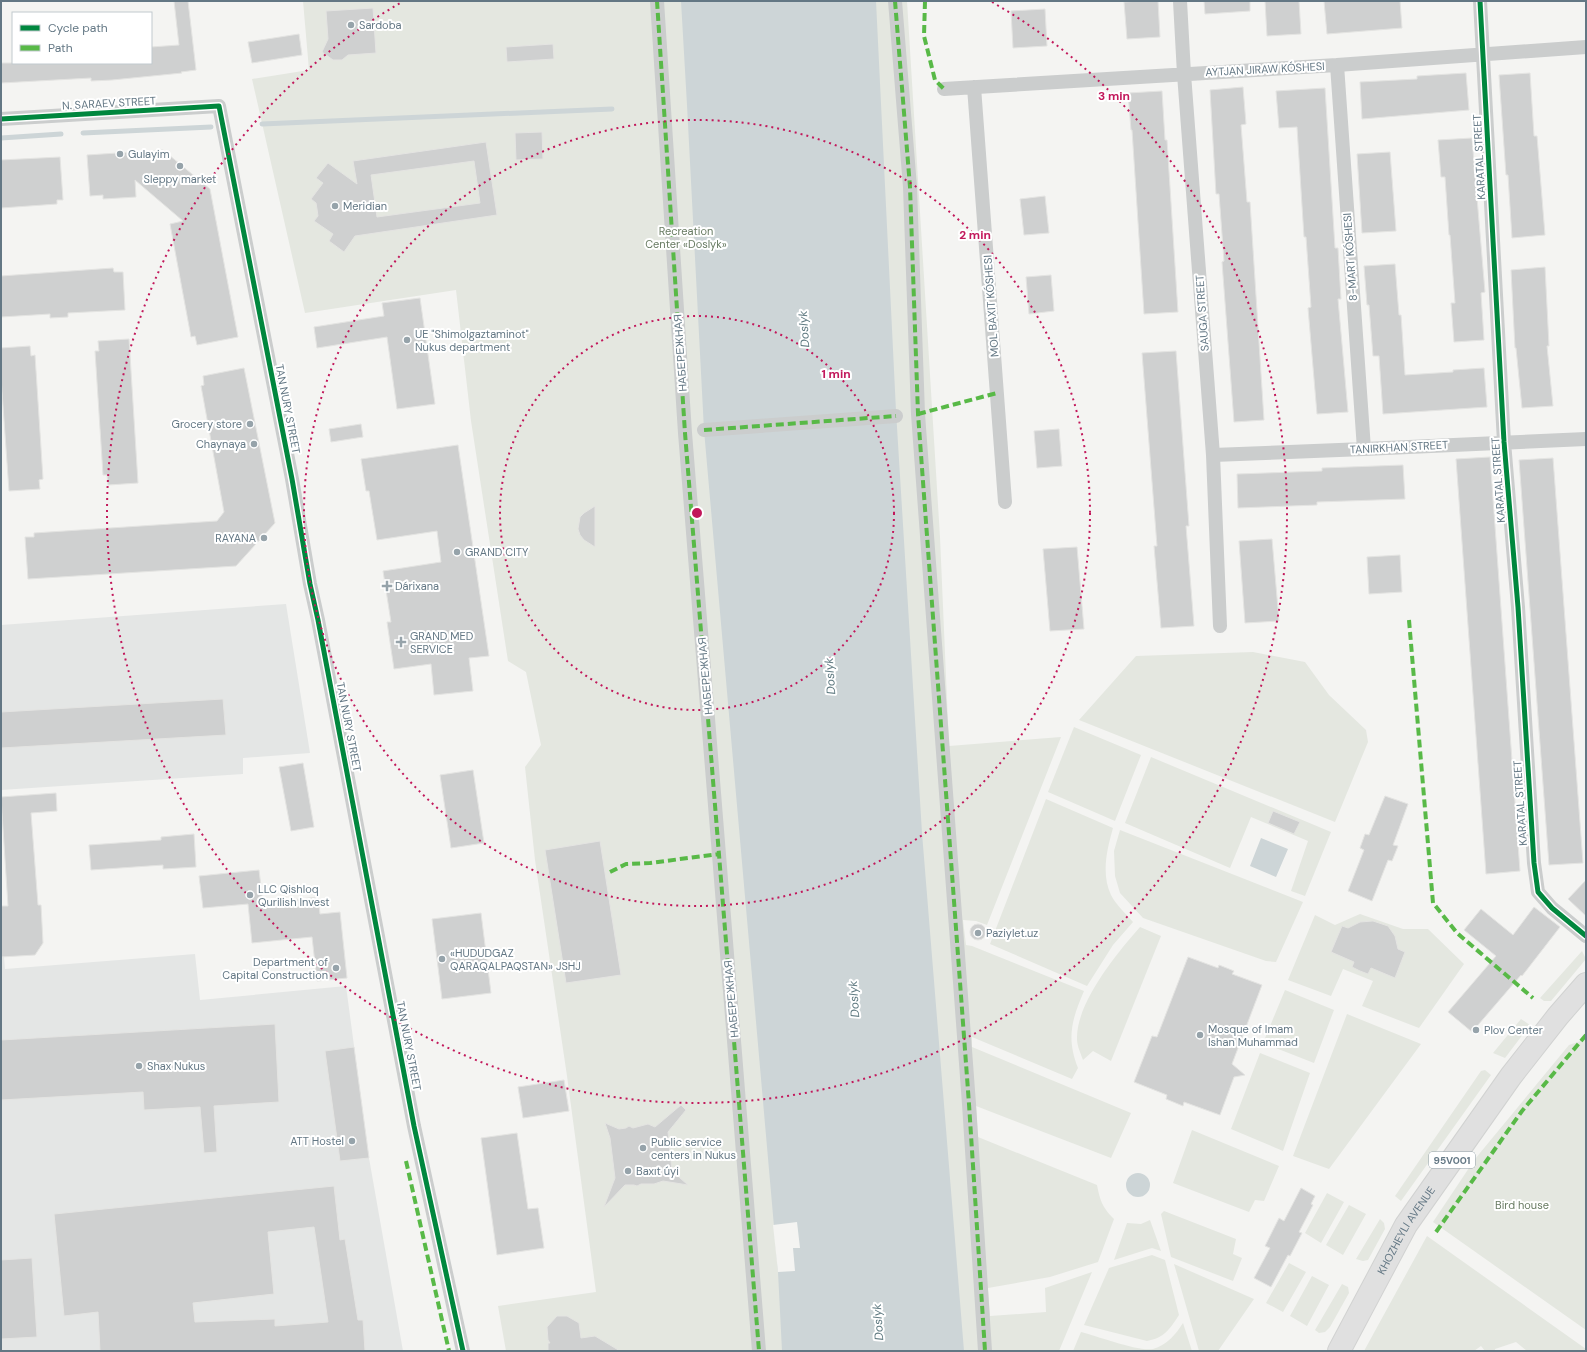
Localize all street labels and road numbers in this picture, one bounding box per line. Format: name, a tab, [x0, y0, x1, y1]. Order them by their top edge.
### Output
street label: AYTJAN JIRAW KÓSHESI	[1205, 59, 1325, 79]
street label: N. SARAEV STREET	[62, 94, 156, 112]
street label: KARATAL STREET	[1470, 114, 1488, 200]
street label: 8-MART KÓSHESI	[1340, 212, 1360, 302]
street label: MOL BAXIT KÓSHESI	[980, 255, 1002, 357]
street label: SAUGA STREET	[1192, 274, 1212, 352]
street label: НАБЕРЕЖНАЯ	[670, 314, 690, 392]
street label: TAN NURY STREET	[272, 363, 304, 455]
street label: TANIRKHAN STREET	[1349, 437, 1449, 457]
street label: KARATAL STREET	[1488, 437, 1508, 523]
street label: НАБЕРЕЖНАЯ	[695, 637, 715, 715]
street label: TAN NURY STREET	[333, 681, 365, 773]
street label: KARATAL STREET	[1510, 760, 1530, 846]
street label: НАБЕРЕЖНАЯ	[721, 960, 741, 1038]
street label: TAN NURY STREET	[393, 1000, 425, 1092]
road number: 95V001	[1429, 1152, 1475, 1168]
street label: KHOZHEYLI AVENUE	[1374, 1184, 1438, 1277]

